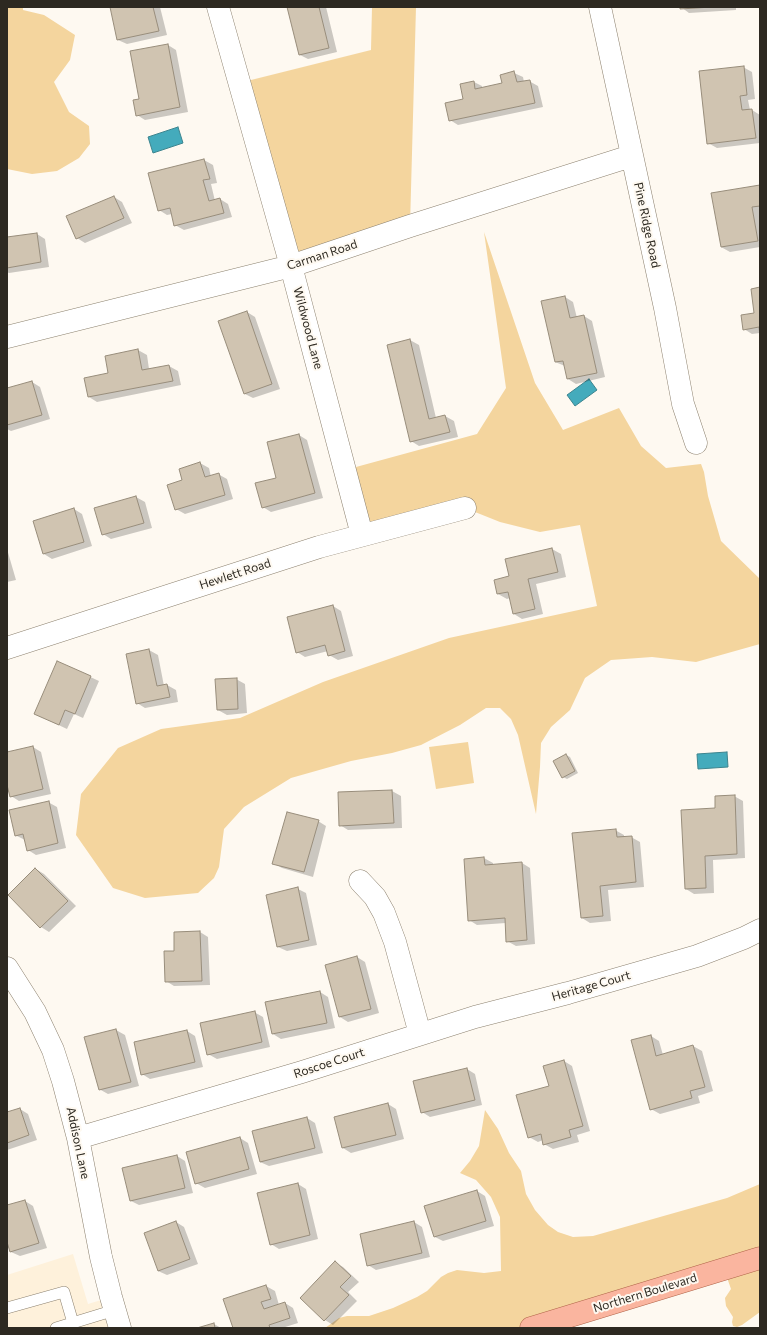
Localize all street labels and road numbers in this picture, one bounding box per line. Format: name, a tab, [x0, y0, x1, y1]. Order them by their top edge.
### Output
street label: Pine Ridge Road	[631, 181, 663, 269]
street label: Carman Road	[285, 237, 359, 273]
street label: Wildwood Lane	[290, 285, 326, 371]
street label: Hewlett Road	[197, 556, 273, 592]
street label: Heritage Court	[550, 968, 632, 1004]
street label: Roscoe Court	[292, 1045, 366, 1081]
street label: Addison Lane	[63, 1106, 93, 1180]
street label: Northern Boulevard	[591, 1270, 699, 1316]

